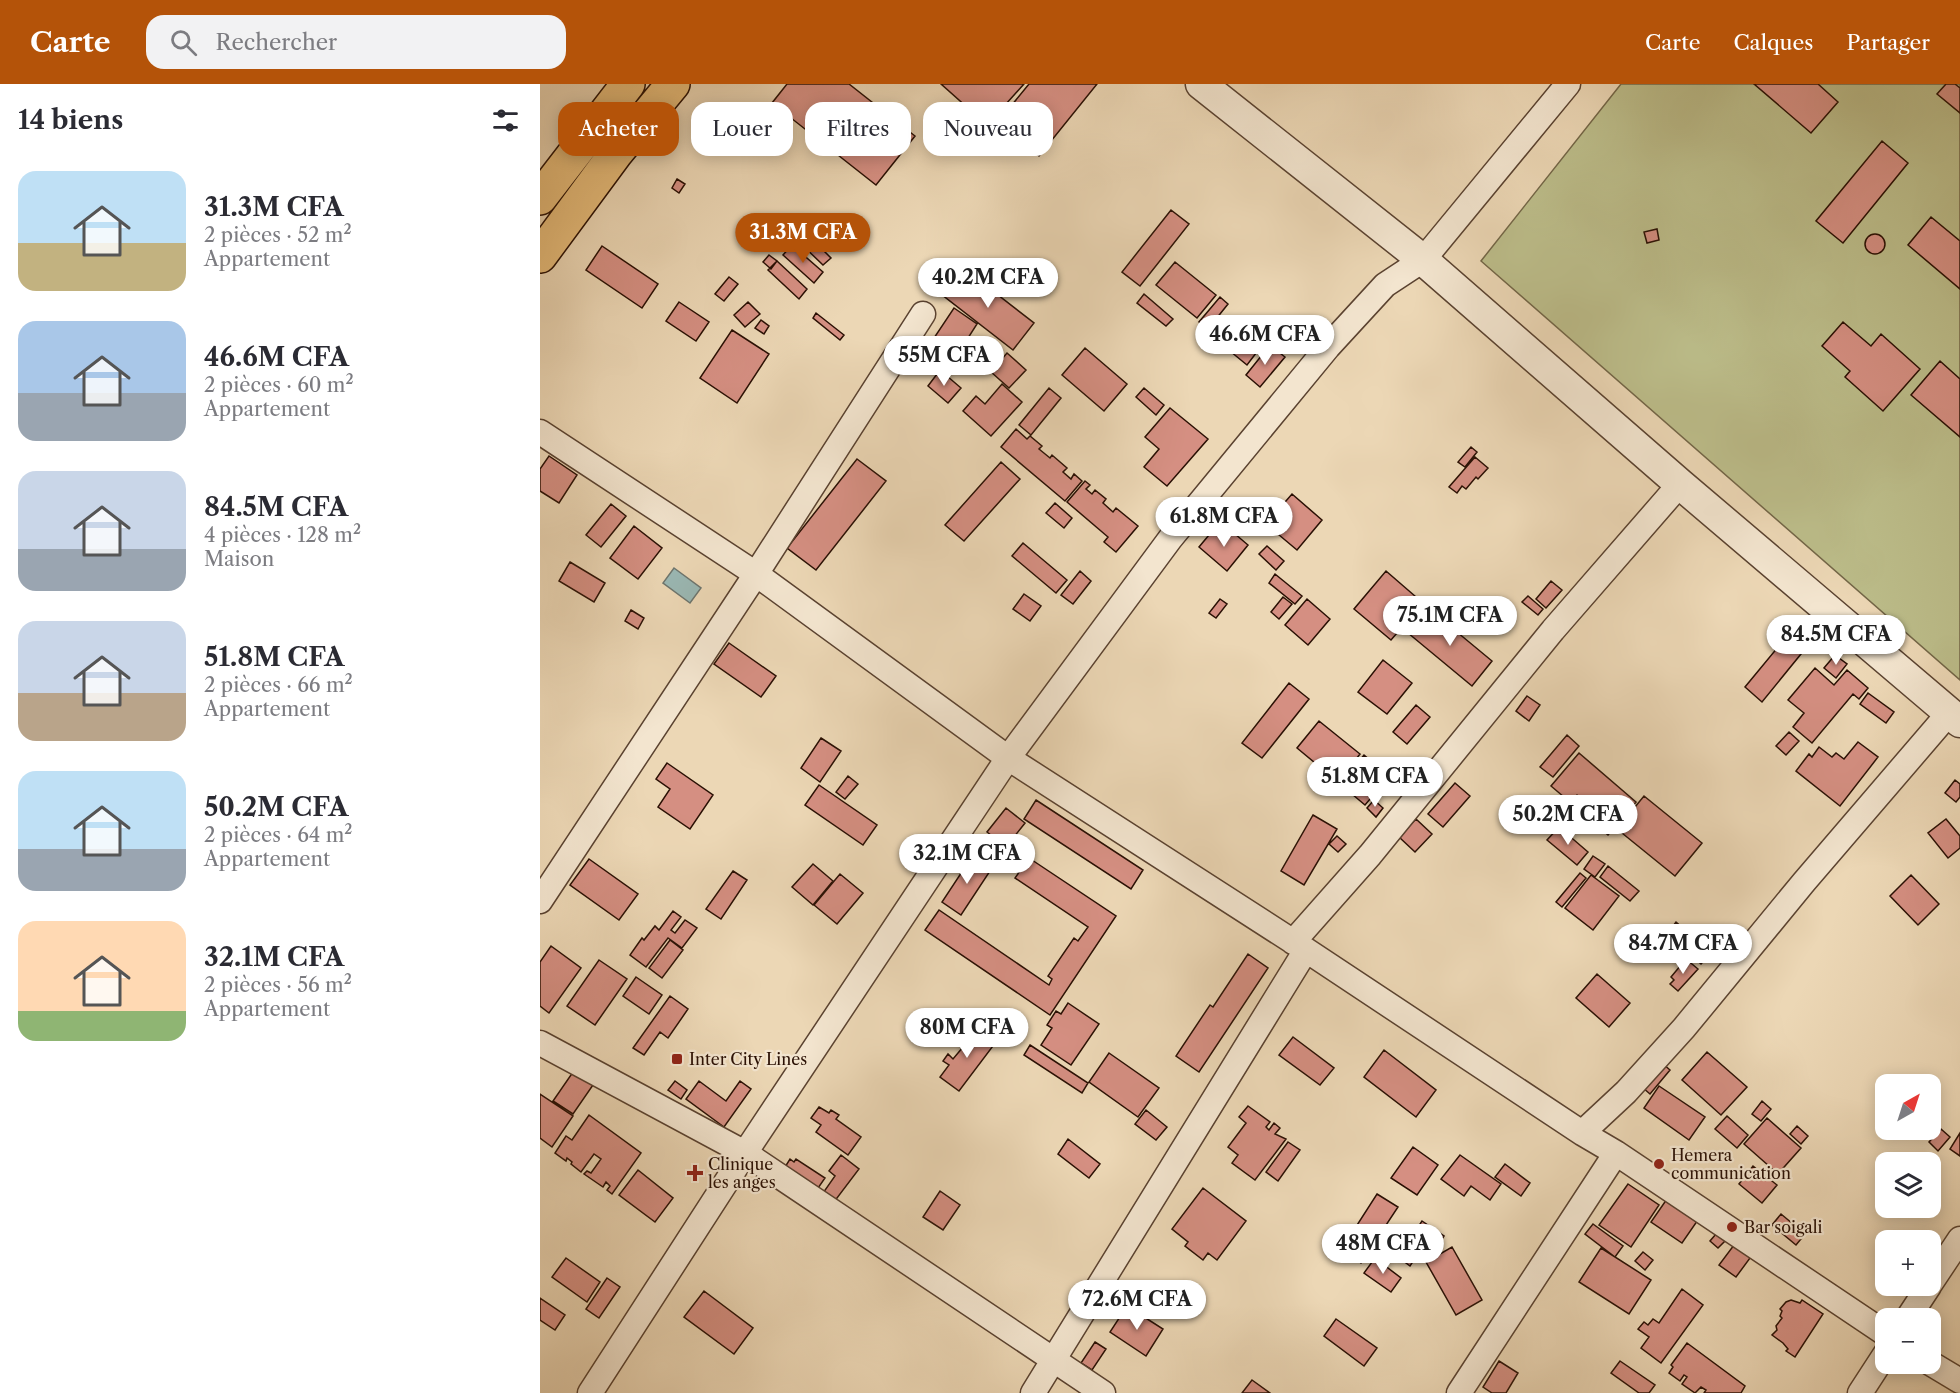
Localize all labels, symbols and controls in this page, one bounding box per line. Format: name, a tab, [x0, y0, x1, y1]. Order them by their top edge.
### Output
search box	[146, 15, 566, 69]
text: Carte	[30, 25, 110, 59]
icon: search	[167, 26, 200, 59]
text: Rechercher	[215, 29, 337, 56]
text: Carte	[1645, 30, 1700, 55]
text: Calques	[1733, 30, 1813, 55]
text: Partager	[1846, 30, 1930, 55]
chip: Acheter	[558, 102, 679, 156]
chip: Louer	[691, 102, 793, 156]
chip: Filtres	[805, 102, 911, 156]
chip: Nouveau	[923, 102, 1053, 156]
text: 14 biens	[18, 104, 123, 136]
icon: filters	[489, 104, 522, 137]
text: 31.3M CFA	[204, 191, 344, 223]
icon: home	[66, 195, 138, 267]
pin: 31.3M CFA	[734, 213, 872, 264]
text: 31.3M CFA	[749, 220, 857, 244]
text: 2 pièces · 52 m²	[204, 223, 352, 247]
text: Appartement	[204, 247, 330, 271]
pin: 40.2M CFA	[919, 258, 1057, 309]
text: 40.2M CFA	[932, 265, 1044, 289]
pin: 46.6M CFA	[1196, 315, 1334, 366]
text: 46.6M CFA	[1209, 322, 1321, 346]
pin: 55M CFA	[889, 336, 999, 387]
text: 46.6M CFA	[204, 341, 349, 373]
text: 55M CFA	[898, 343, 990, 367]
icon: home	[66, 345, 138, 417]
text: 2 pièces · 60 m²	[204, 373, 354, 397]
text: Appartement	[204, 397, 330, 421]
text: 84.5M CFA	[204, 491, 348, 523]
icon: home	[66, 495, 138, 567]
pin: 61.8M CFA	[1155, 497, 1293, 548]
text: 61.8M CFA	[1170, 504, 1278, 528]
text: 4 pièces · 128 m²	[204, 523, 361, 547]
text: Maison	[204, 547, 274, 571]
pin: 75.1M CFA	[1381, 596, 1519, 647]
text: 75.1M CFA	[1397, 603, 1503, 627]
pin: 84.5M CFA	[1767, 615, 1905, 666]
text: 84.5M CFA	[1781, 622, 1891, 646]
text: 51.8M CFA	[204, 641, 344, 673]
icon: home	[66, 645, 138, 717]
text: 2 pièces · 66 m²	[204, 673, 353, 697]
text: Appartement	[204, 697, 330, 721]
pin: 51.8M CFA	[1306, 757, 1444, 808]
text: 51.8M CFA	[1321, 764, 1429, 788]
text: 50.2M CFA	[204, 791, 348, 823]
icon: home	[66, 795, 138, 867]
pin: 50.2M CFA	[1499, 795, 1637, 846]
text: 50.2M CFA	[1512, 802, 1624, 826]
text: 2 pièces · 64 m²	[204, 823, 353, 847]
pin: 32.1M CFA	[898, 834, 1036, 885]
text: 32.1M CFA	[913, 841, 1021, 865]
text: Appartement	[204, 847, 330, 871]
pin: 84.7M CFA	[1614, 924, 1752, 975]
text: 84.7M CFA	[1628, 931, 1738, 955]
text: 32.1M CFA	[204, 941, 344, 973]
icon: home	[66, 945, 138, 1017]
text: 2 pièces · 56 m²	[204, 973, 352, 997]
text: Appartement	[204, 997, 330, 1021]
pin: 80M CFA	[912, 1008, 1022, 1059]
text: 80M CFA	[919, 1015, 1015, 1039]
place label: Inter City Lines	[689, 1049, 807, 1069]
marker: Inter City Lines	[670, 1052, 684, 1066]
north arrow	[1875, 1074, 1941, 1140]
map controls	[1875, 1074, 1941, 1374]
place label: Hemera communication	[1671, 1145, 1791, 1183]
button: layers	[1875, 1152, 1941, 1218]
place label: Clinique les anges	[708, 1154, 776, 1192]
marker: Hemera communication	[1652, 1157, 1666, 1171]
marker: Clinique les anges	[686, 1164, 704, 1182]
place label: Bar soigali	[1744, 1217, 1823, 1237]
marker: Bar soigali	[1725, 1220, 1739, 1234]
pin: 48M CFA	[1328, 1224, 1438, 1275]
button: +	[1875, 1230, 1941, 1296]
text: 48M CFA	[1336, 1231, 1430, 1255]
pin: 72.6M CFA	[1068, 1280, 1206, 1331]
text: 72.6M CFA	[1082, 1287, 1192, 1311]
button: −	[1875, 1308, 1941, 1374]

